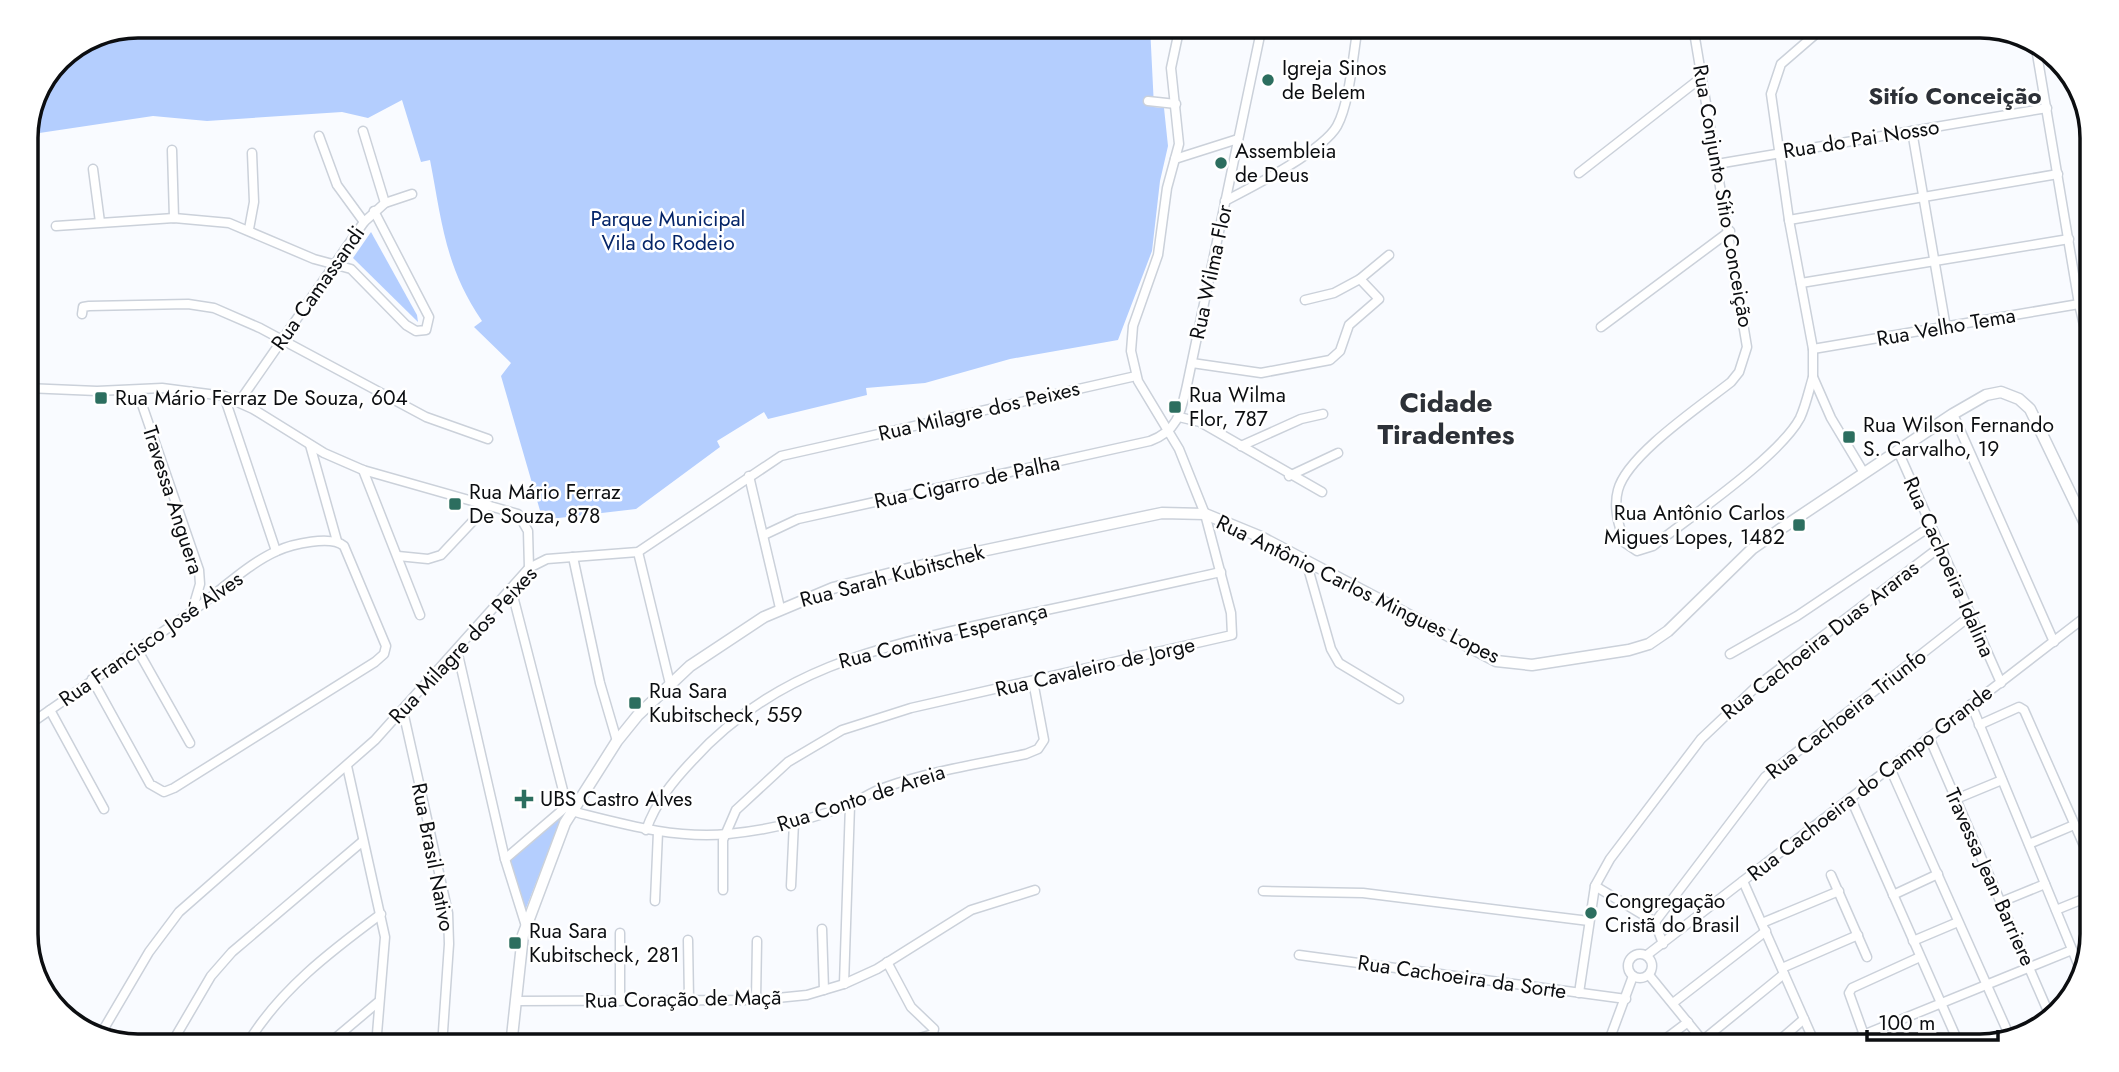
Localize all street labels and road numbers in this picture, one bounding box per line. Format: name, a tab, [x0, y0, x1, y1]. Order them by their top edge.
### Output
street label: Rua Conjunto Sítio Conceição	[1685, 62, 1761, 330]
street label: Rua do Pai Nosso	[1781, 112, 1941, 166]
street label: Rua Wilma Flor	[1182, 201, 1240, 342]
street label: Rua Camassandi	[264, 220, 372, 356]
street label: Rua Velho Tema	[1874, 300, 2018, 354]
street label: Rua Milagre dos Peixes	[875, 373, 1083, 449]
street label: Travessa Anguera	[135, 422, 211, 578]
street label: Rua Cigarro de Palha	[871, 448, 1063, 516]
street label: Rua Cachoeira Idalina	[1896, 472, 2002, 662]
street label: Rua Antônio Carlos Mingues Lopes	[1211, 507, 1505, 671]
street label: Rua Sarah Kubitschek	[796, 537, 988, 615]
street label: Rua Cachoeira Duas Araras	[1715, 553, 1925, 727]
street label: Rua Milagre dos Peixes	[382, 560, 544, 730]
street label: Rua Francisco José Alves	[53, 564, 249, 714]
street label: Rua Comitiva Esperança	[835, 596, 1051, 676]
street label: Rua Cavaleiro de Jorge	[992, 629, 1198, 705]
street label: Rua Cachoeira Triunfo	[1759, 642, 1933, 786]
street label: Rua Cachoeira do Campo Grande	[1741, 678, 1999, 888]
street label: Rua Conto de Areia	[773, 757, 949, 839]
street label: Rua Brasil Nativo	[404, 780, 462, 934]
street label: Travessa Jean Barriere	[1937, 783, 2043, 971]
street label: Rua Cachoeira da Sorte	[1356, 947, 1568, 1007]
street label: Rua Coração de Maçã	[584, 982, 782, 1016]

